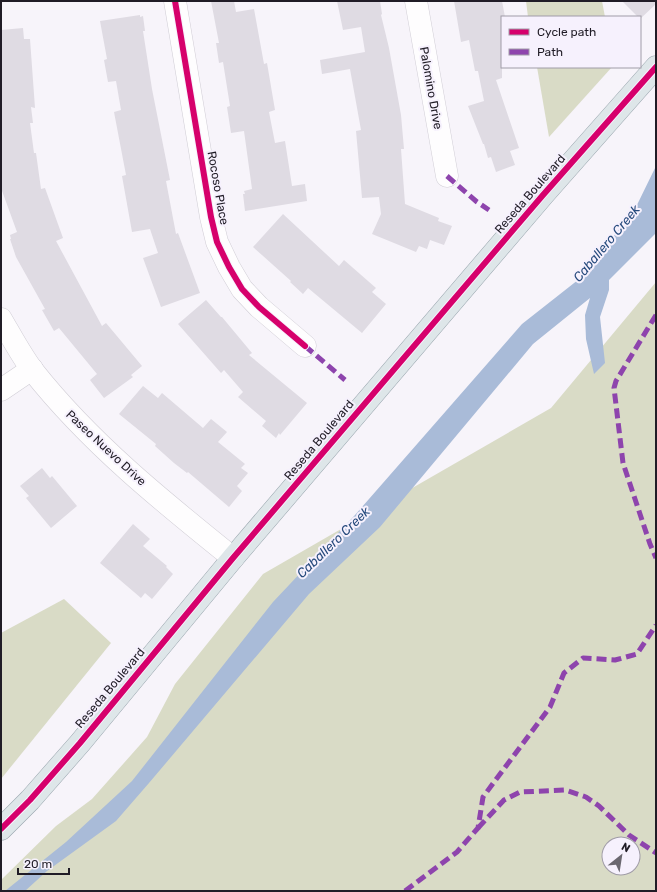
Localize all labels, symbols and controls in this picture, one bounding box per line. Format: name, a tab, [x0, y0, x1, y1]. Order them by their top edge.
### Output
legend	[501, 16, 641, 68]
text: Cycle path	[537, 25, 596, 39]
text: Path	[537, 45, 563, 59]
street label: Palomino Drive	[417, 46, 445, 131]
street label: Rocoso Place	[205, 150, 231, 226]
street label: Reseda Boulevard	[492, 152, 568, 236]
water label: Caballero Creek	[570, 202, 643, 285]
street label: Reseda Boulevard	[281, 397, 357, 483]
street label: Paseo Nuevo Drive	[63, 407, 149, 489]
water label: Caballero Creek	[294, 504, 373, 581]
street label: Reseda Boulevard	[72, 645, 148, 731]
north arrow	[601, 836, 641, 876]
text: N	[619, 840, 632, 855]
scale bar	[18, 850, 69, 876]
text: 20 m	[24, 857, 52, 871]

